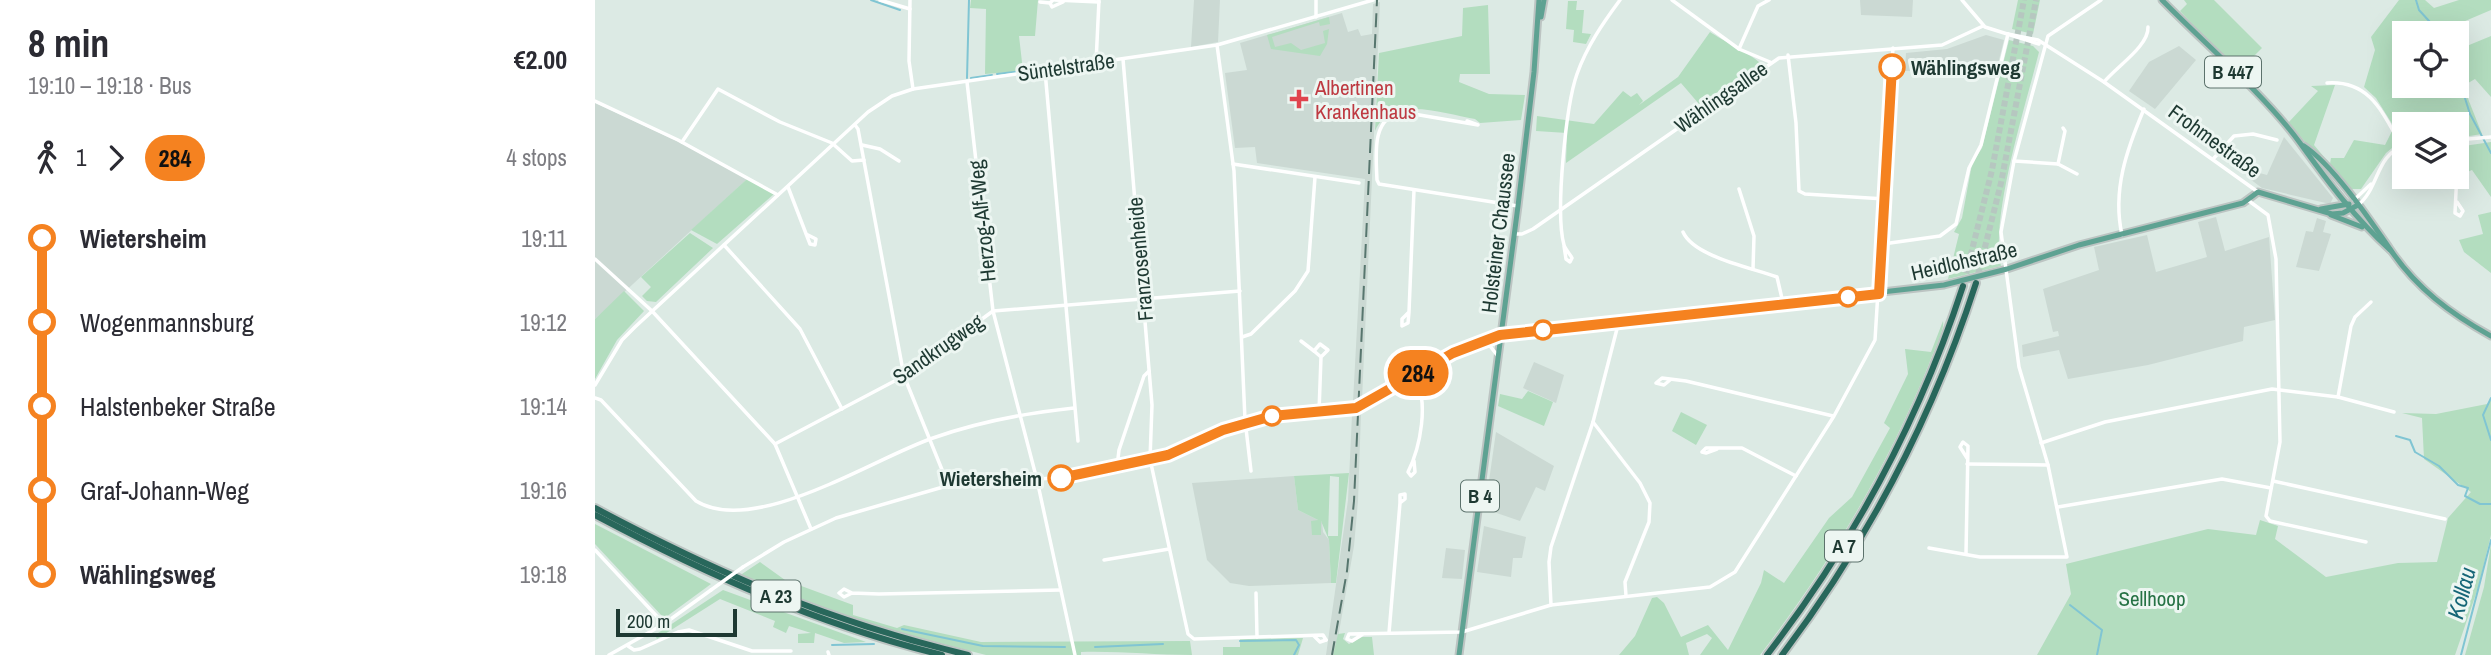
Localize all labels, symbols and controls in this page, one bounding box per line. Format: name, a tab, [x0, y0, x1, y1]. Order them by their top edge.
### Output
text: 8 min	[28, 18, 109, 69]
map controls	[2392, 21, 2469, 189]
button: locate	[2392, 21, 2469, 98]
text: €2.00	[514, 42, 567, 77]
street label: Süntelstraße	[1016, 46, 1116, 88]
place label: Wählingsweg	[1911, 53, 2021, 82]
street label: Wählingsallee	[1669, 54, 1773, 140]
marker: Wählingsweg	[1879, 54, 1905, 80]
road number: B 447	[2205, 57, 2261, 88]
text: 19:10 – 19:18 · Bus	[28, 70, 192, 101]
place label: Albertinen Krankenhaus	[1314, 73, 1416, 126]
marker: Albertinen Krankenhaus	[1289, 89, 1309, 109]
street label: Frohmestraße	[2163, 97, 2267, 185]
button: layers	[2392, 112, 2469, 189]
icon: walk	[28, 139, 66, 177]
icon: forward	[97, 139, 135, 177]
text: 1	[76, 142, 87, 173]
text: 284	[159, 142, 191, 174]
text: 4 stops	[506, 142, 567, 173]
street label: Holsteiner Chaussee	[1474, 151, 1522, 315]
street label: Herzog-Alf-Weg	[961, 158, 1003, 283]
street label: Franzosenheide	[1120, 196, 1160, 322]
text: Wietersheim	[80, 221, 207, 256]
text: 19:11	[521, 223, 567, 254]
street label: Heidlohstraße	[1908, 235, 2020, 287]
unlabelled marker	[1838, 287, 1858, 307]
text: Wogenmannsburg	[80, 305, 254, 340]
text: 19:12	[520, 307, 567, 338]
street label: Sandkrugweg	[887, 307, 990, 391]
unlabelled marker	[1533, 320, 1553, 340]
line badge: 284	[1378, 350, 1458, 396]
text: 284	[1402, 357, 1434, 389]
text: Halstenbeker Straße	[80, 389, 276, 424]
text: 19:14	[520, 391, 567, 422]
unlabelled marker	[1262, 406, 1282, 426]
place label: Wietersheim	[940, 464, 1042, 493]
marker: Wietersheim	[1048, 465, 1074, 491]
text: Graf-Johann-Weg	[80, 473, 249, 508]
text: 19:16	[520, 475, 567, 506]
road number: B 4	[1461, 481, 1499, 512]
road number: A 7	[1825, 530, 1863, 562]
text: Wählingsweg	[80, 557, 215, 592]
text: 19:18	[520, 559, 567, 590]
water label: Kollau	[2439, 564, 2483, 622]
road number: A 23	[751, 580, 801, 611]
park label: Sellhoop	[2118, 584, 2186, 613]
scale bar	[616, 606, 737, 638]
text: 200 m	[627, 608, 670, 634]

